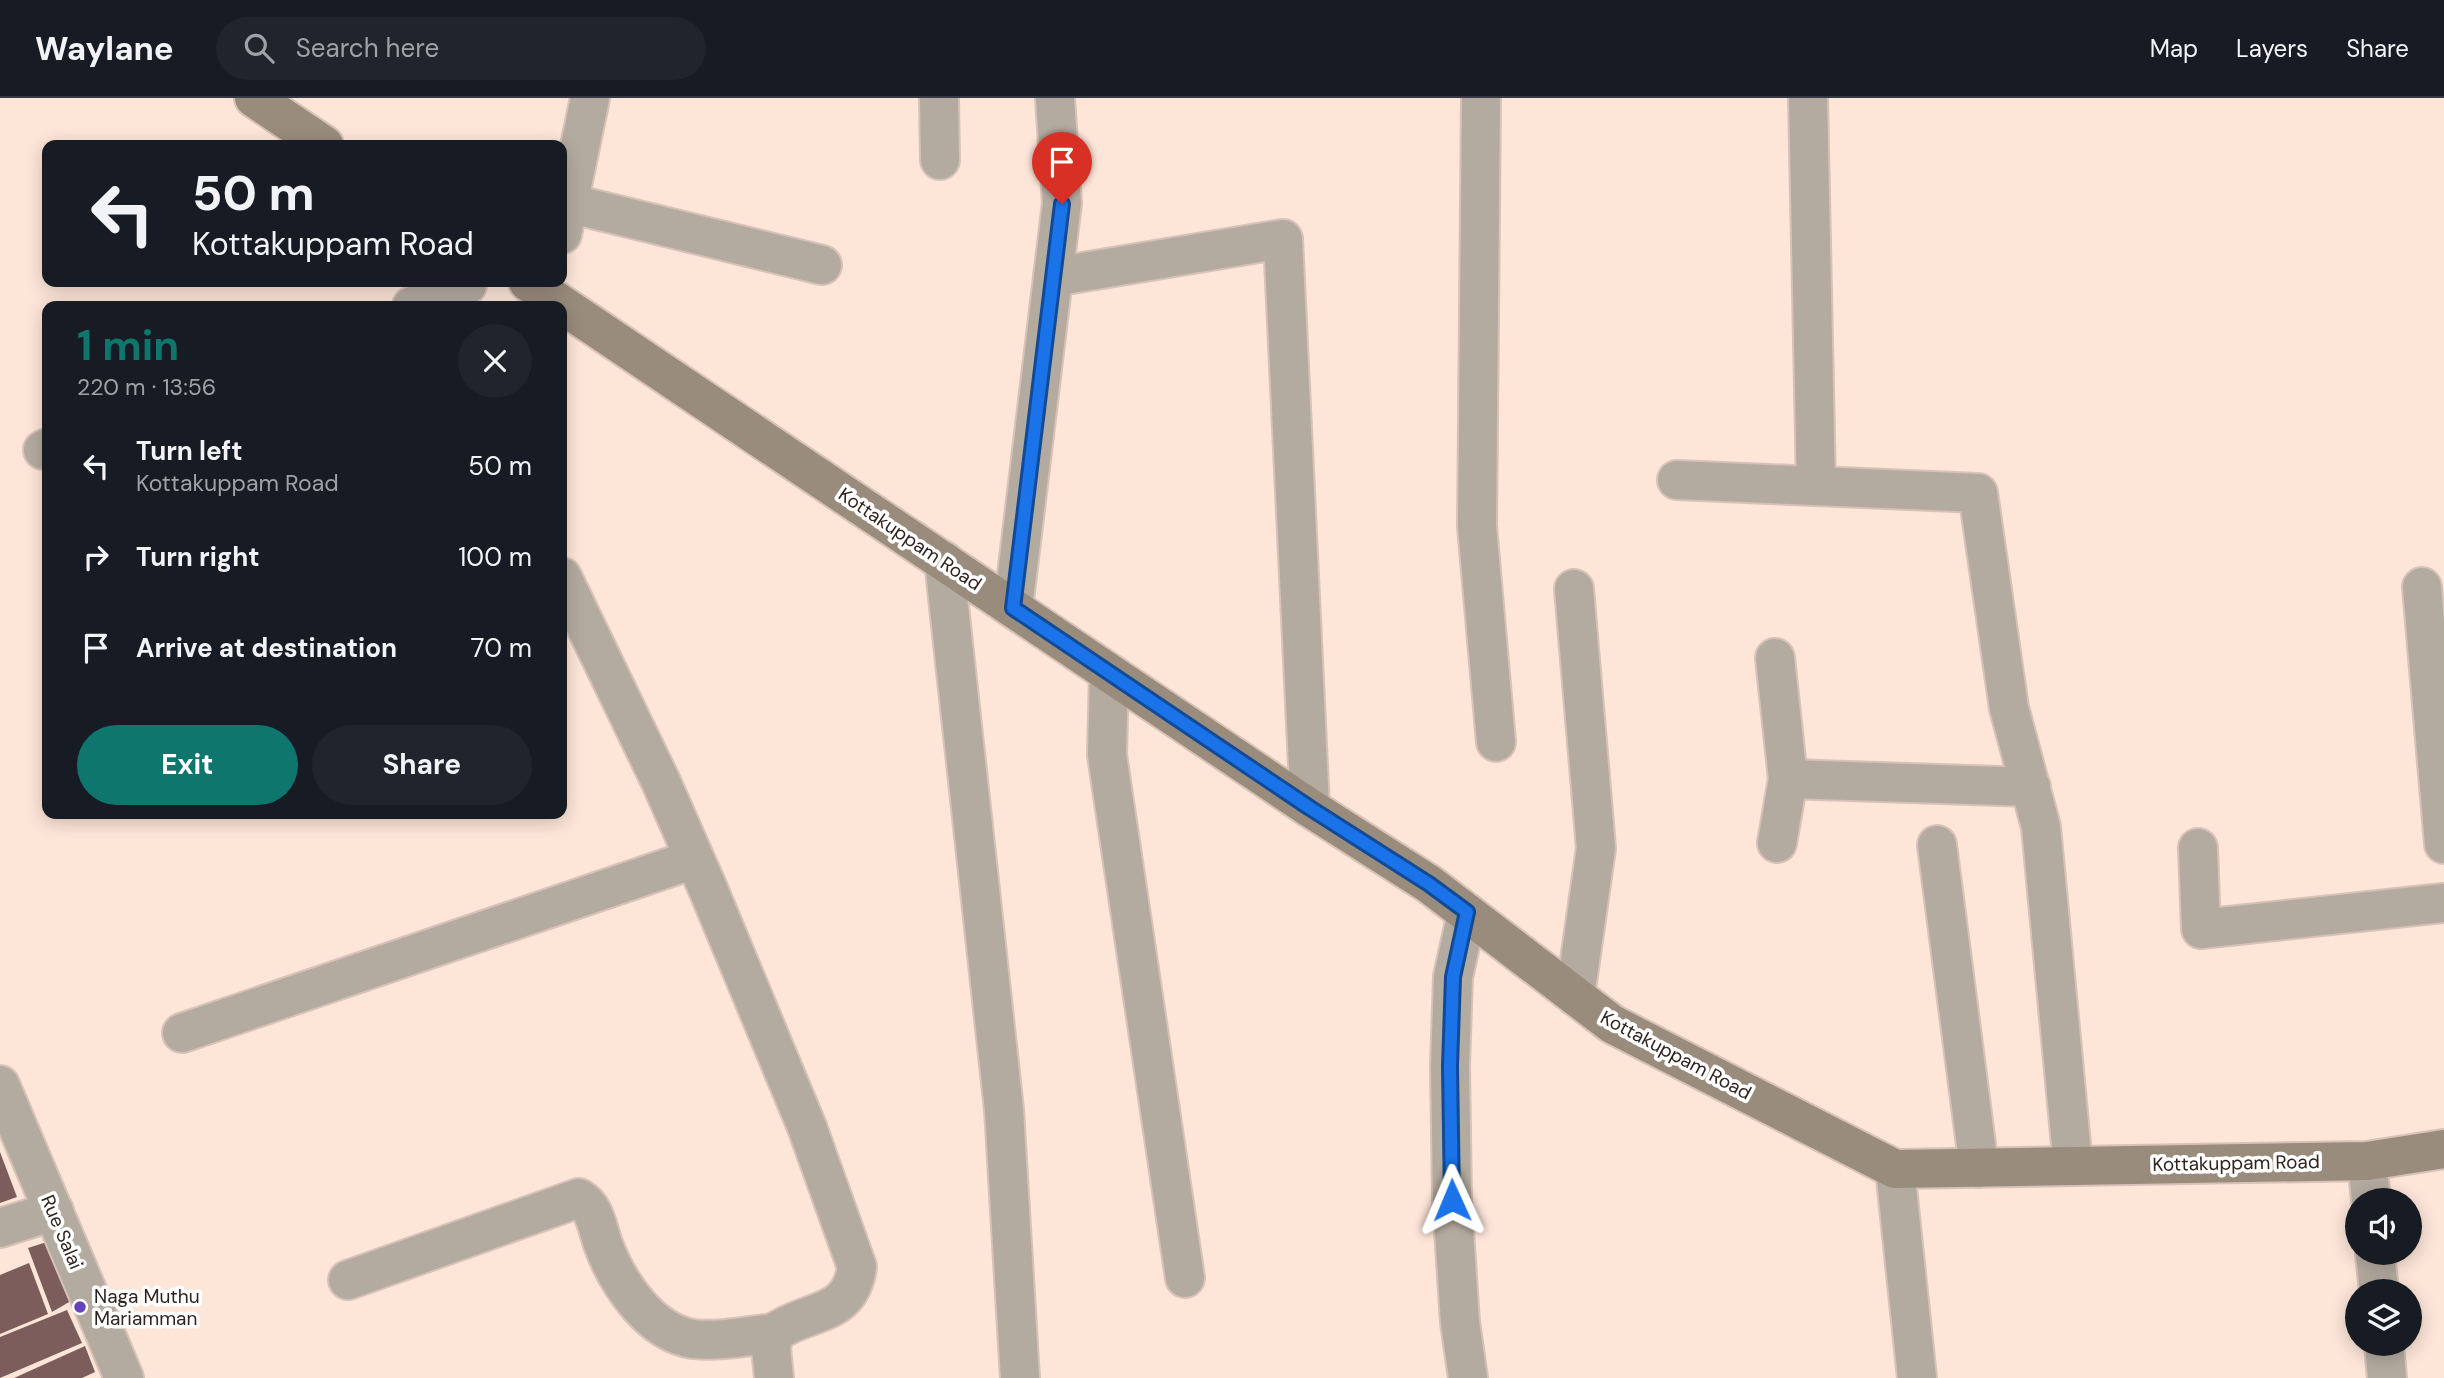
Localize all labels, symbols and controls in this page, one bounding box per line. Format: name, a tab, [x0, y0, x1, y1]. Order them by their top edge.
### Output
search box	[216, 17, 706, 80]
text: Waylane	[35, 27, 174, 70]
icon: search	[240, 29, 278, 67]
text: Search here	[296, 31, 439, 65]
text: Map	[2150, 33, 2198, 64]
text: Layers	[2236, 33, 2308, 64]
text: Share	[2346, 33, 2409, 64]
pin	[1032, 132, 1092, 204]
icon: arrive	[1043, 143, 1081, 181]
text: 50 m	[192, 161, 315, 225]
icon: left	[77, 168, 168, 259]
text: Kottakuppam Road	[192, 223, 474, 265]
text: 1 min	[77, 318, 179, 373]
button: close	[458, 324, 532, 398]
text: 220 m · 13:56	[77, 372, 216, 402]
text: Turn left	[136, 434, 243, 468]
icon: left	[77, 447, 115, 485]
text: 50 m	[468, 449, 532, 483]
text: Kottakuppam Road	[136, 468, 339, 498]
street label: Kottakuppam Road	[834, 482, 986, 596]
icon: right	[77, 538, 115, 576]
text: Turn right	[136, 540, 260, 574]
text: 100 m	[458, 540, 532, 574]
icon: arrive	[77, 629, 115, 667]
text: Arrive at destination	[136, 631, 397, 665]
text: 70 m	[471, 631, 532, 665]
button: Exit	[77, 725, 298, 805]
button: Share	[312, 725, 532, 805]
street label: Kottakuppam Road	[1596, 1005, 1756, 1105]
street label: Kottakuppam Road	[2152, 1149, 2320, 1177]
position arrow	[1415, 1163, 1489, 1237]
map controls	[2345, 1188, 2422, 1356]
button: sound	[2345, 1188, 2422, 1265]
street label: Rue Salai	[35, 1191, 89, 1273]
button: layers	[2345, 1279, 2422, 1356]
place label: Naga Muthu Mariamman	[94, 1284, 200, 1331]
marker: Naga Muthu Mariamman	[72, 1299, 88, 1315]

